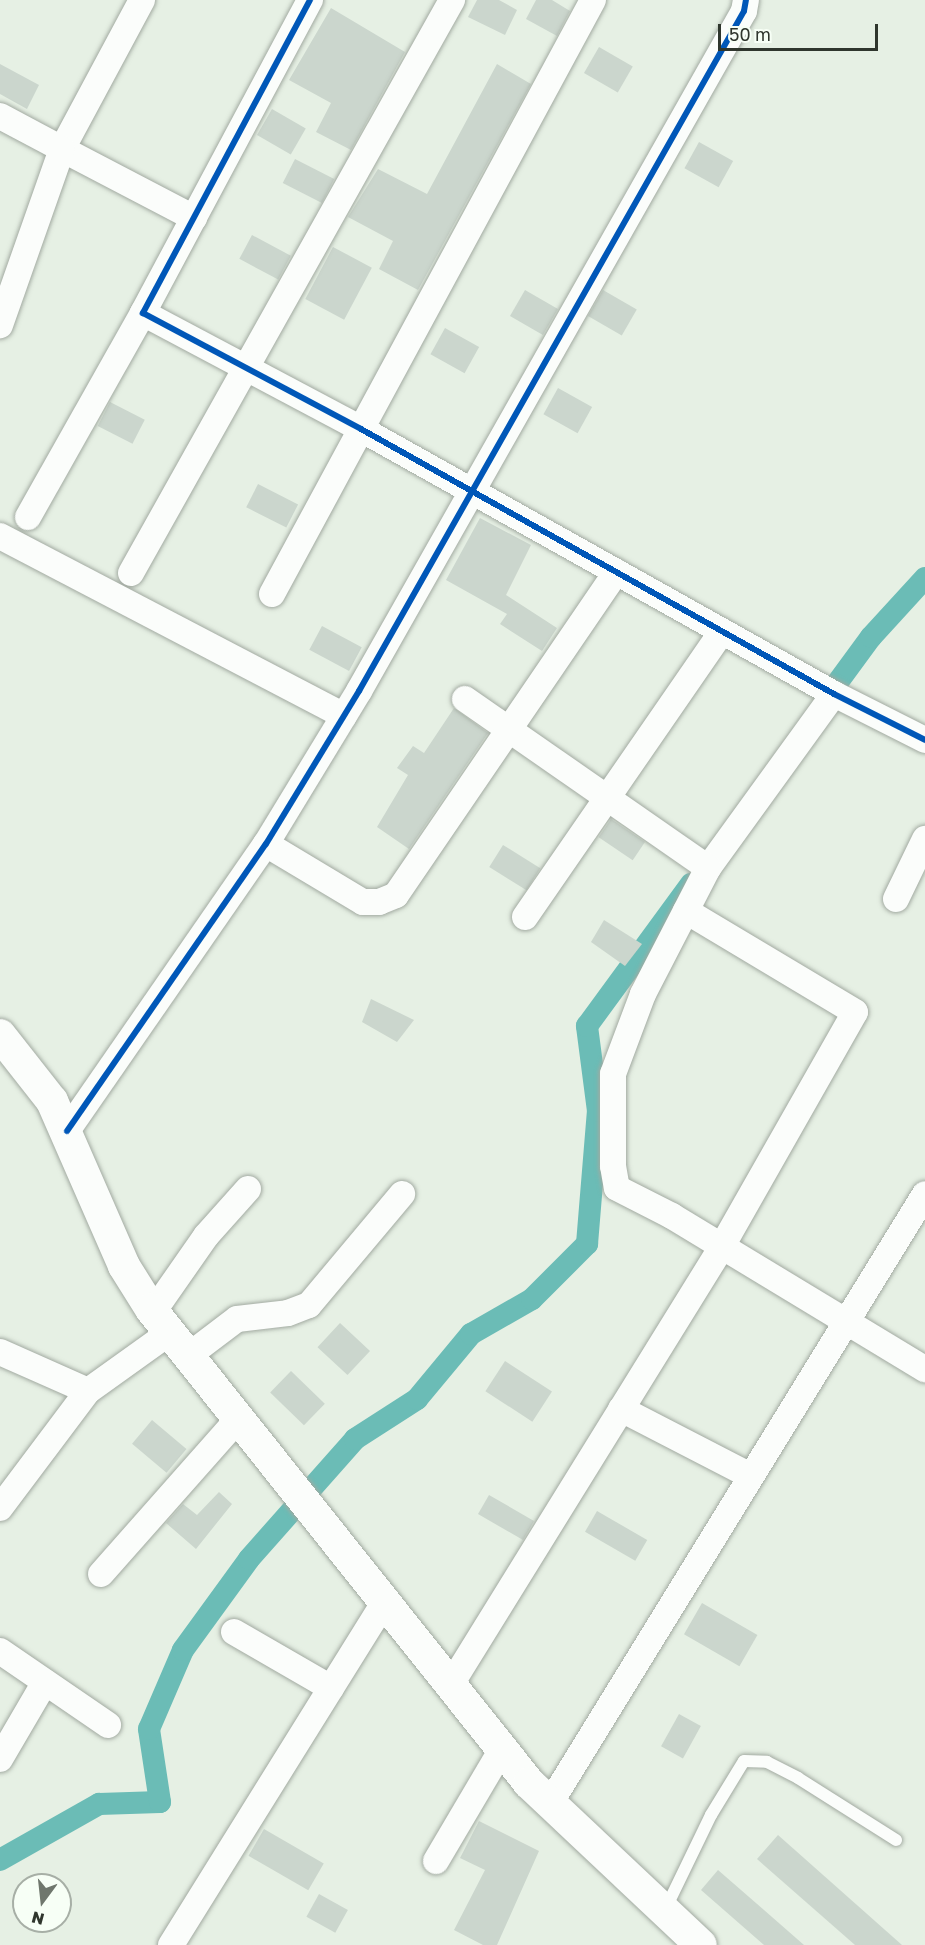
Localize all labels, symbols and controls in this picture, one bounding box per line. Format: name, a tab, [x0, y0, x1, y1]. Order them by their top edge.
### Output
scale bar	[721, 12, 882, 50]
text: 50 m	[729, 23, 771, 45]
north arrow	[12, 1873, 72, 1933]
text: N	[29, 1907, 46, 1930]

